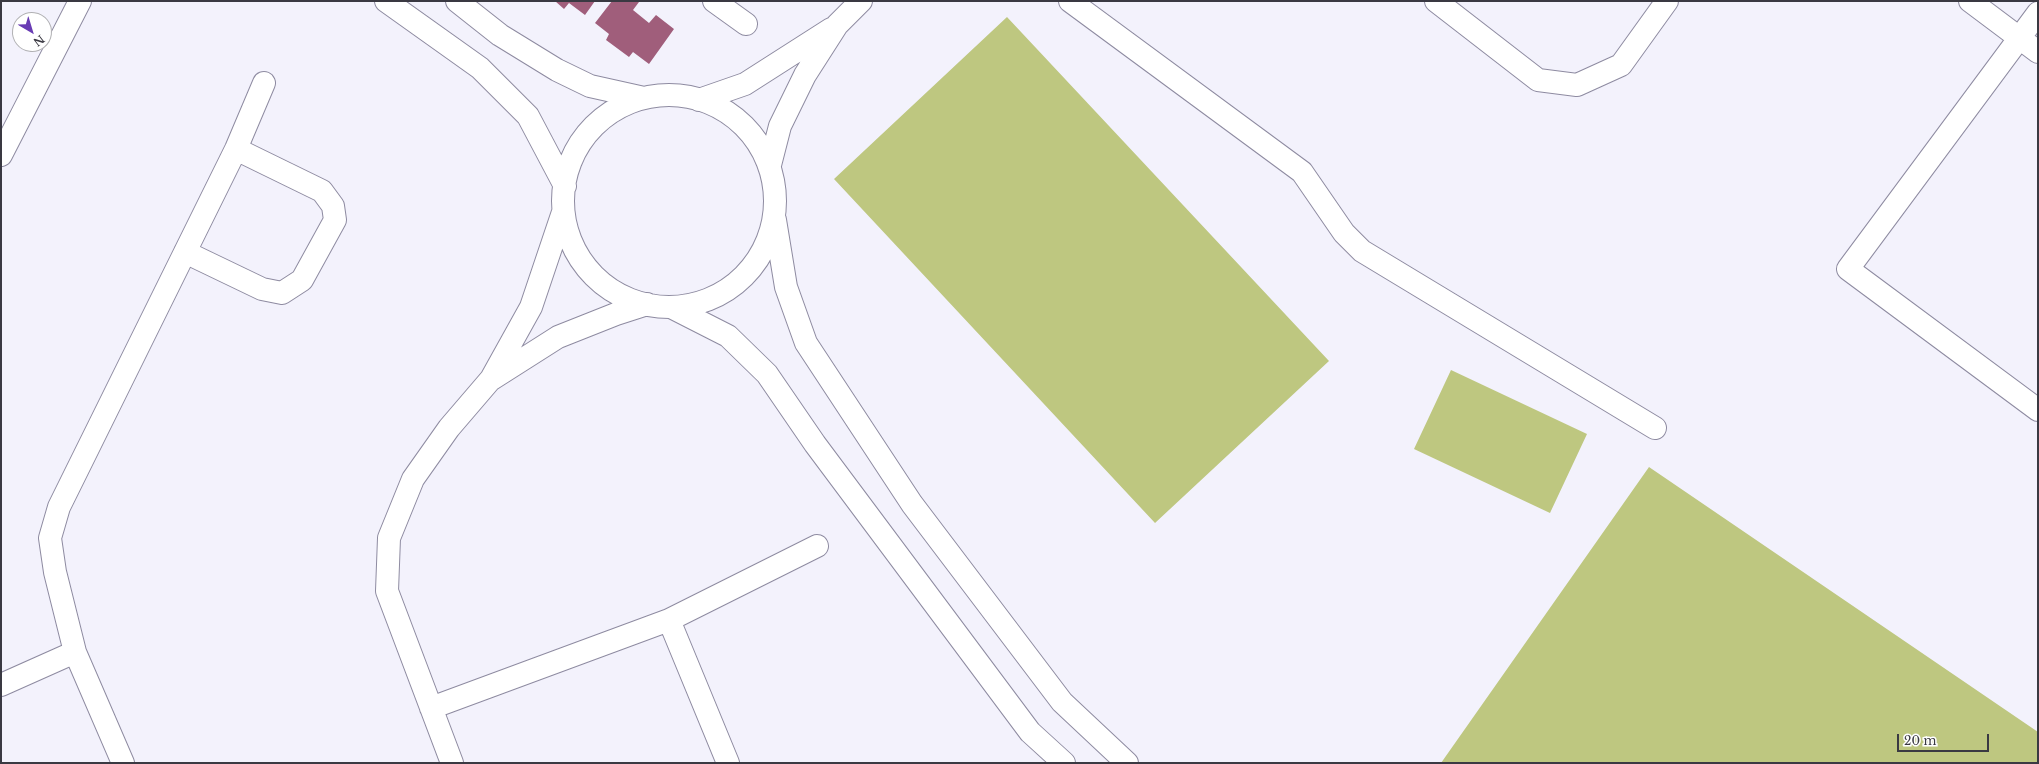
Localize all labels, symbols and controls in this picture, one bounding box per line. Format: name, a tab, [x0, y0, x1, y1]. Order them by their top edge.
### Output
north arrow	[12, 12, 52, 52]
text: N	[30, 32, 47, 49]
scale bar	[1899, 726, 1991, 752]
text: 20 m	[1904, 733, 1936, 748]

